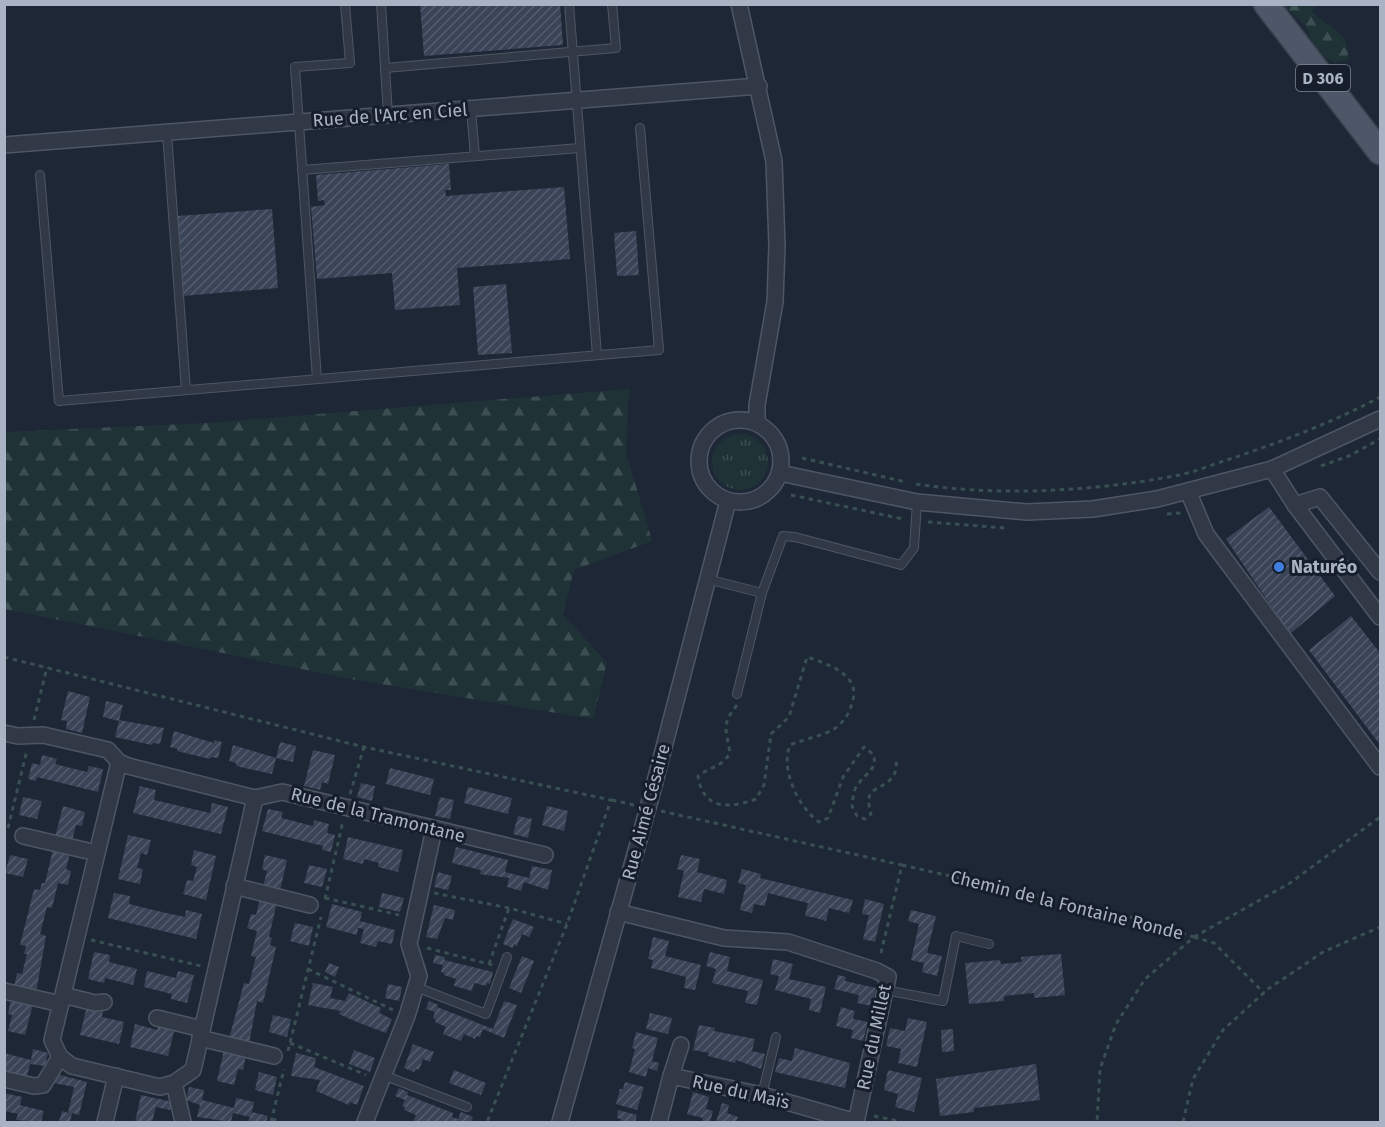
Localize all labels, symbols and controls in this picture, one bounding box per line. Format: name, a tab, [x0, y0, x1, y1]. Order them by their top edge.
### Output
road number: D 306	[1296, 65, 1350, 91]
street label: Rue de l'Arc en Ciel	[312, 99, 468, 131]
place label: Naturéo	[1291, 556, 1357, 578]
marker: Naturéo	[1272, 560, 1286, 574]
street label: Rue Aimé Césaire	[617, 741, 675, 883]
street label: Rue de la Tramontane	[289, 783, 467, 847]
street label: Chemin de la Fontaine Ronde	[948, 865, 1186, 945]
street label: Rue du Millet	[852, 982, 896, 1092]
street label: Rue du Maïs	[690, 1070, 792, 1114]

